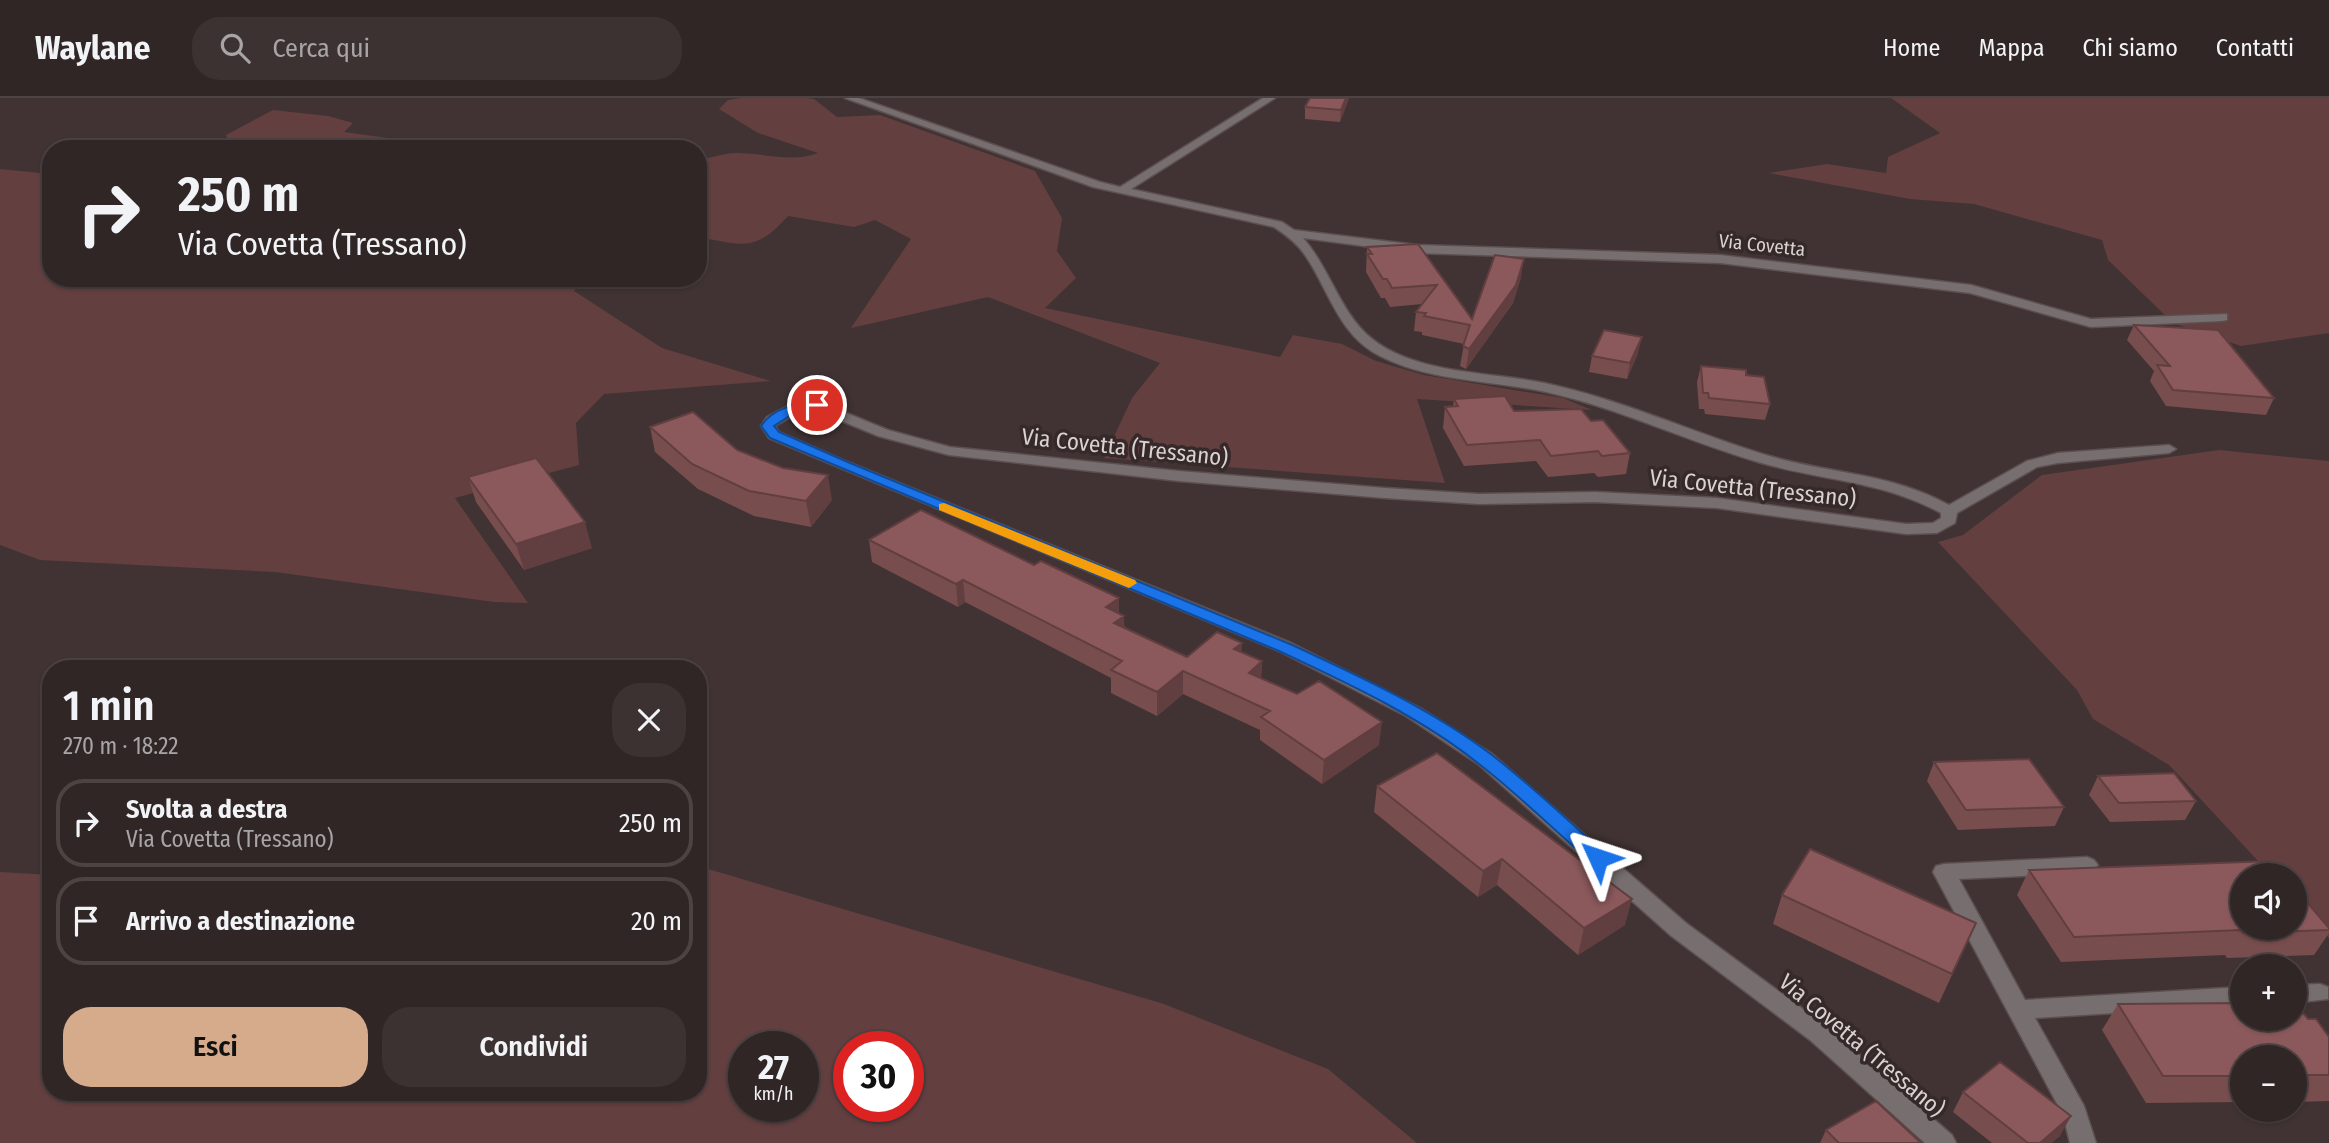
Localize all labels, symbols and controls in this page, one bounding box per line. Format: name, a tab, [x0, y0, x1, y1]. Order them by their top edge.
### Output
search box	[192, 17, 682, 80]
text: Waylane	[35, 28, 150, 68]
icon: search	[216, 29, 254, 67]
text: Cerca qui	[272, 33, 370, 64]
text: Home	[1883, 34, 1940, 62]
text: Mappa	[1978, 34, 2044, 62]
text: Chi siamo	[2082, 34, 2178, 62]
text: Contatti	[2216, 34, 2294, 62]
text: 250 m	[178, 165, 299, 224]
icon: right	[63, 168, 154, 259]
text: Via Covetta (Tressano)	[178, 225, 467, 263]
street label: Via Covetta	[1718, 229, 1806, 261]
pin	[787, 375, 847, 435]
icon: arrive	[798, 386, 836, 424]
street label: Via Covetta (Tressano)	[1020, 422, 1230, 472]
street label: Via Covetta (Tressano)	[1648, 463, 1858, 513]
text: 1 min	[63, 681, 154, 731]
button: close	[612, 683, 686, 757]
text: 270 m · 18:22	[63, 732, 178, 760]
text: Svolta a destra	[126, 794, 287, 825]
icon: right	[67, 804, 105, 842]
text: 250 m	[619, 808, 682, 839]
position arrow	[1561, 821, 1635, 895]
text: Via Covetta (Tressano)	[126, 825, 333, 853]
map controls	[2230, 863, 2307, 1122]
button: sound	[2230, 863, 2307, 940]
icon: arrive	[67, 902, 105, 940]
text: Arrivo a destinazione	[126, 906, 355, 937]
text: 20 m	[631, 906, 682, 937]
button: +	[2230, 954, 2307, 1031]
street label: Via Covetta (Tressano)	[1774, 968, 1950, 1122]
button: Esci	[63, 1007, 368, 1087]
button: Condividi	[382, 1007, 686, 1087]
speed limit sign: 30	[833, 1031, 924, 1122]
button: −	[2230, 1045, 2307, 1122]
text: 27	[758, 1046, 789, 1088]
text: km/h	[753, 1083, 794, 1105]

